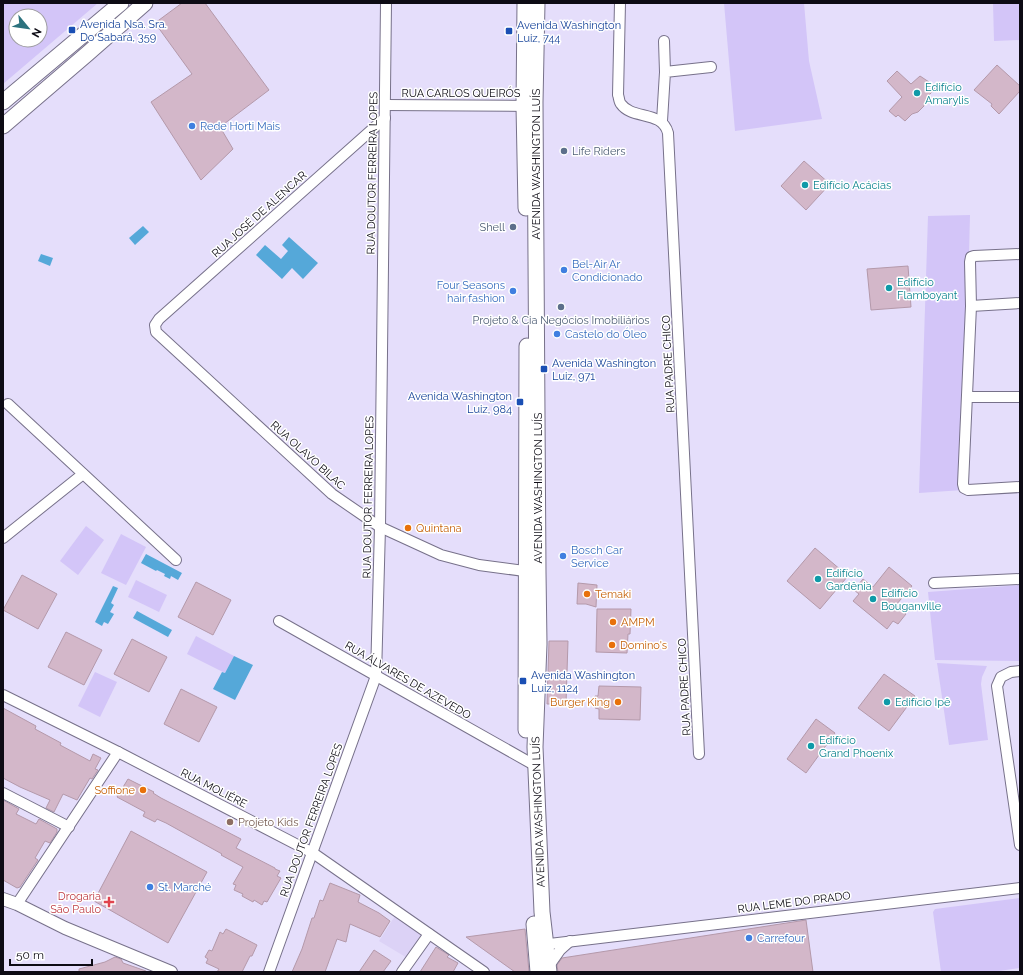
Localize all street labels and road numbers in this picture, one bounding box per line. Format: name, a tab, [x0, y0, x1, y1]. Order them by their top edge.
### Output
street label: RUA CARLOS QUEIRÓS	[401, 86, 521, 100]
street label: AVENIDA WASHINGTON LUÍS	[529, 88, 543, 240]
street label: RUA DOUTOR FERREIRA LOPES	[365, 91, 380, 254]
street label: RUA JOSÉ DE ALENCAR	[209, 168, 309, 260]
street label: RUA PADRE CHICO	[659, 315, 678, 413]
street label: AVENIDA WASHINGTON LUÍS	[531, 412, 545, 564]
street label: RUA DOUTOR FERREIRA LOPES	[361, 415, 376, 578]
street label: RUA OLAVO BILAC	[268, 418, 348, 493]
street label: RUA ÁLVARES DE AZEVEDO	[342, 638, 474, 722]
street label: RUA PADRE CHICO	[675, 638, 694, 736]
street label: AVENIDA WASHINGTON LUÍS	[528, 736, 548, 888]
street label: RUA DOUTOR FERREIRA LOPES	[278, 741, 346, 899]
street label: RUA MOLIÉRE	[178, 765, 250, 811]
street label: RUA LEME DO PRADO	[737, 889, 851, 916]

